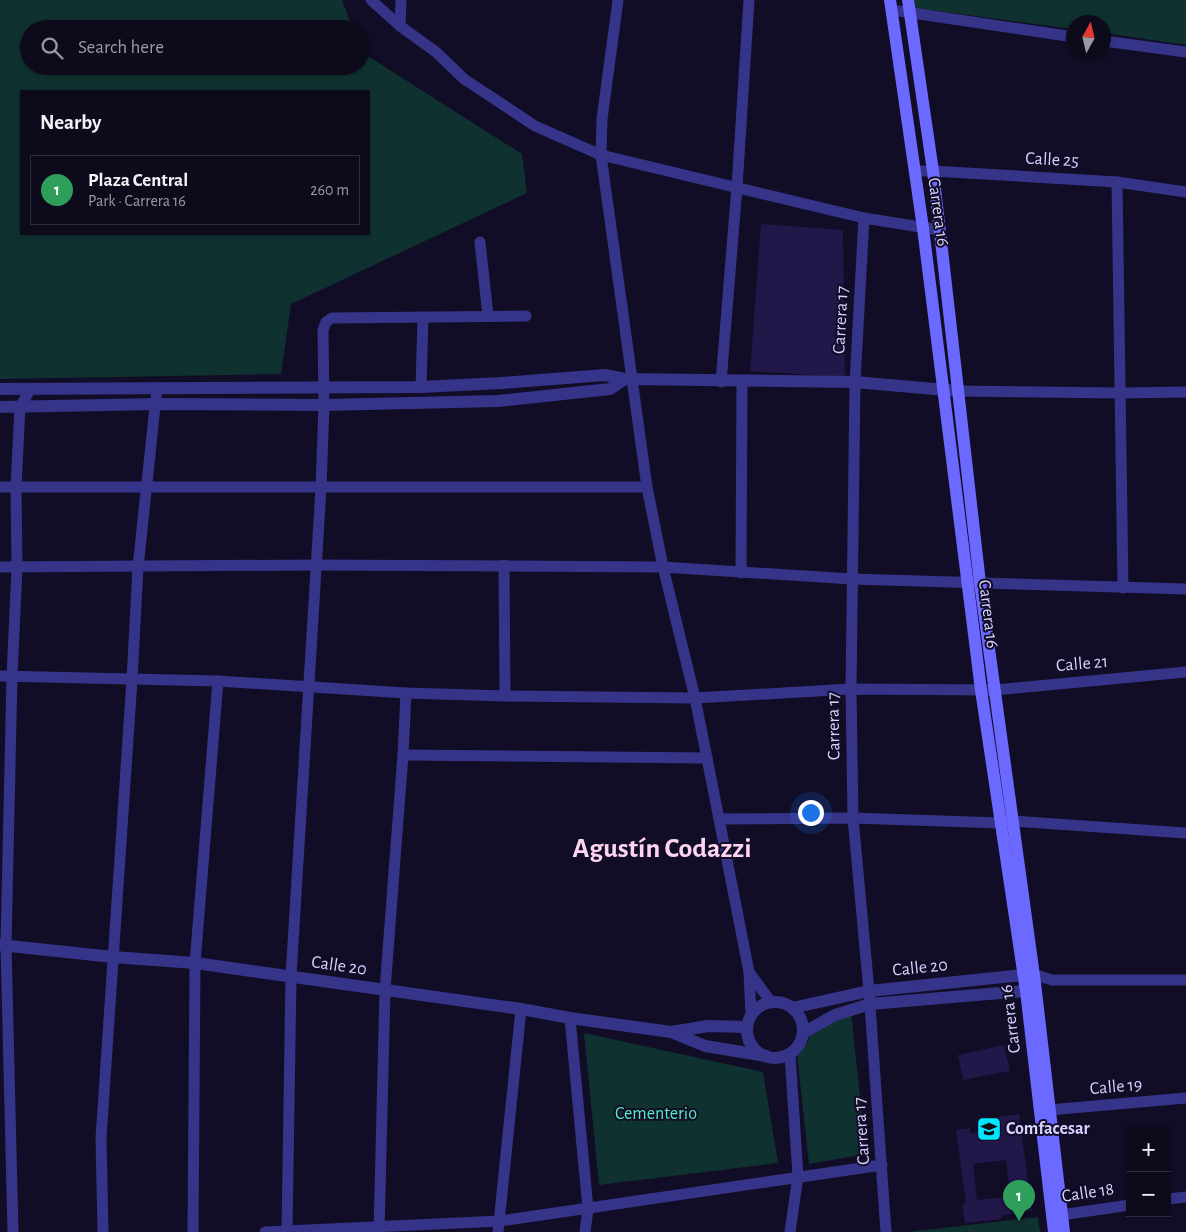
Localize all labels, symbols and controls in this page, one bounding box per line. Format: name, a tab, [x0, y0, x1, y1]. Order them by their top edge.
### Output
north arrow	[1066, 15, 1111, 60]
search box	[20, 20, 370, 75]
icon: search	[38, 34, 66, 62]
text: Search here	[78, 38, 164, 57]
text: Nearby	[40, 112, 101, 133]
street label: Calle 25	[1025, 150, 1079, 170]
text: Plaza Central	[88, 171, 188, 190]
street label: Carrera 16	[924, 177, 952, 247]
text: 1	[54, 182, 60, 198]
text: 260 m	[310, 182, 349, 198]
text: Park · Carrera 16	[88, 193, 186, 209]
street label: Carrera 17	[830, 286, 852, 354]
street label: Carrera 16	[975, 579, 1001, 649]
street label: Calle 21	[1055, 653, 1109, 675]
street label: Carrera 17	[824, 692, 844, 760]
your location	[798, 800, 824, 826]
district label: Agustín Codazzi	[572, 835, 752, 863]
street label: Calle 20	[310, 953, 368, 979]
street label: Calle 20	[891, 956, 949, 980]
street label: Carrera 16	[998, 984, 1024, 1054]
street label: Calle 19	[1089, 1076, 1143, 1098]
street label: Carrera 17	[851, 1096, 873, 1166]
park label: Cementerio	[615, 1105, 697, 1123]
school or university icon: Comfacesar	[976, 1116, 1002, 1142]
place label: Comfacesar	[1006, 1120, 1091, 1138]
map controls	[1126, 1127, 1171, 1217]
button: +	[1126, 1127, 1171, 1172]
button: −	[1126, 1172, 1171, 1217]
pin: 1	[1003, 1180, 1035, 1221]
street label: Calle 18	[1061, 1180, 1115, 1206]

